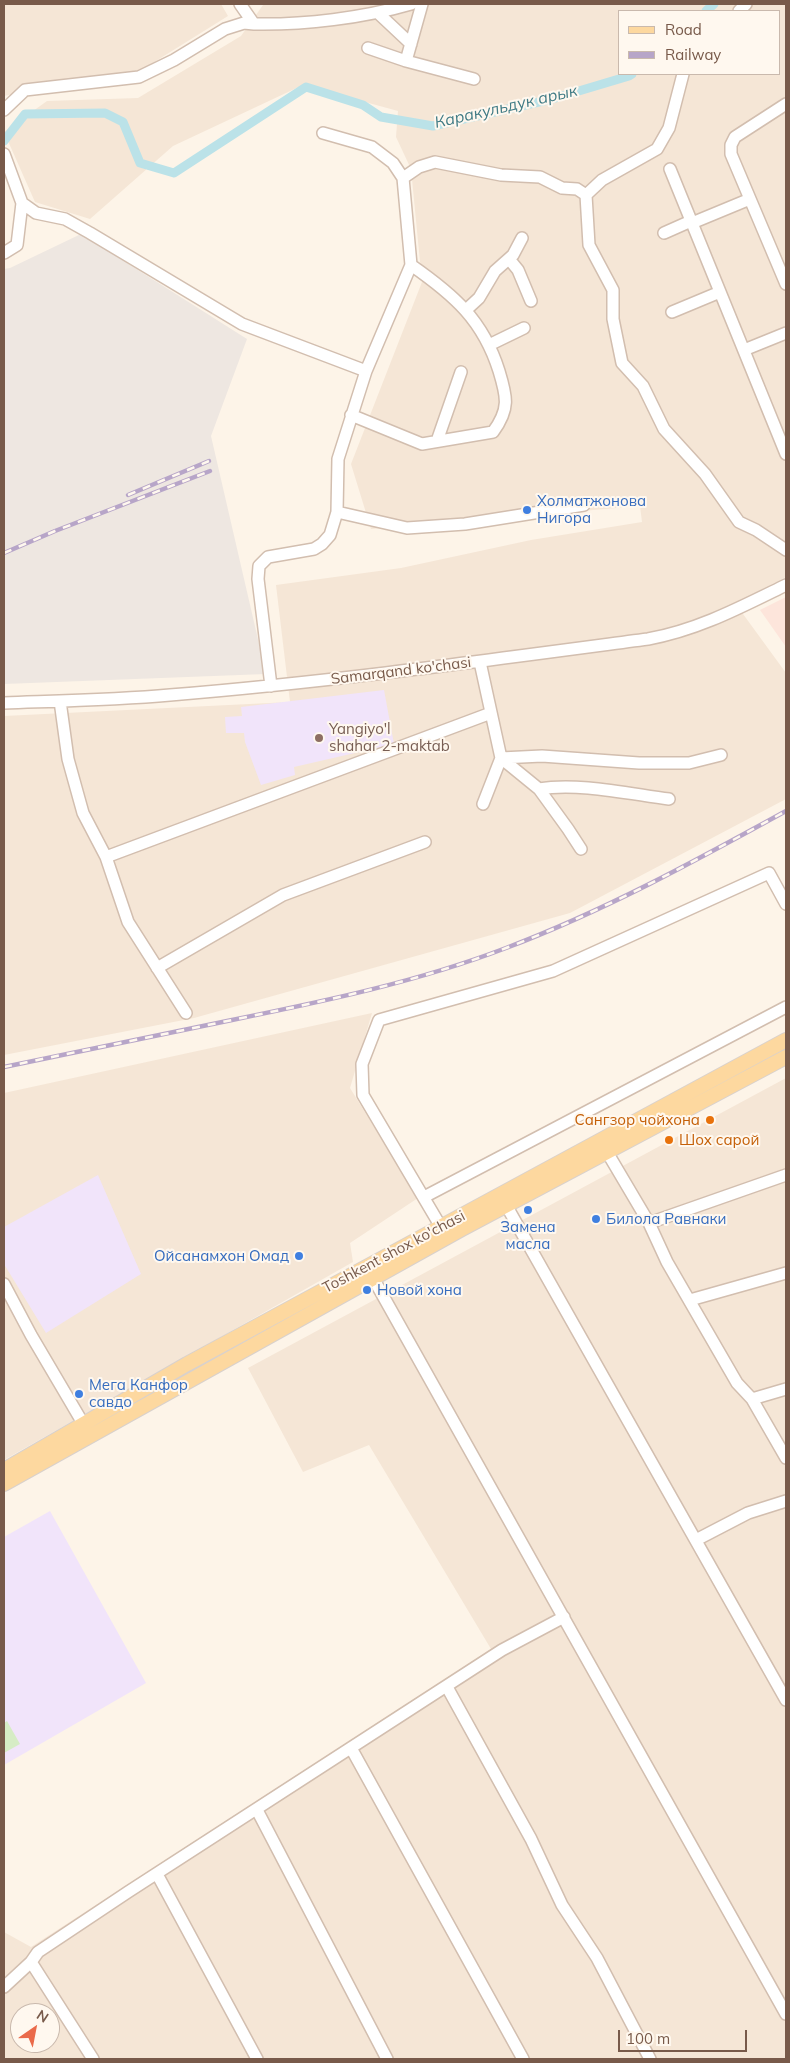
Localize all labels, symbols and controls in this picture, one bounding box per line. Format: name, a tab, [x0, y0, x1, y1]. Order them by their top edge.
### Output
legend	[618, 10, 780, 75]
text: Road	[665, 20, 702, 39]
text: Railway	[665, 45, 721, 64]
water label: Каракульдук арык	[433, 81, 579, 133]
place label: Холматжонова Нигора	[537, 492, 646, 527]
marker: Холматжонова Нигора	[521, 504, 533, 516]
street label: Samarqand ko'chasi	[330, 653, 472, 689]
place label: Yangiyo'l shahar 2-maktab	[329, 720, 450, 755]
marker: Yangiyo'l shahar 2-maktab	[313, 732, 325, 744]
place label: Сангзор чойхона	[575, 1111, 700, 1129]
marker: Сангзор чойхона	[704, 1114, 716, 1126]
place label: Шох сарой	[679, 1131, 759, 1149]
marker: Шох сарой	[663, 1134, 675, 1146]
marker: Замена масла	[522, 1204, 534, 1216]
street label: Toshkent shox ko'chasi	[320, 1207, 468, 1297]
place label: Билола Равнаки	[606, 1210, 727, 1228]
marker: Билола Равнаки	[590, 1213, 602, 1225]
place label: Замена масла	[500, 1218, 556, 1253]
place label: Ойсанамхон Омад	[154, 1247, 289, 1265]
marker: Ойсанамхон Омад	[293, 1250, 305, 1262]
place label: Новой хона	[377, 1281, 462, 1299]
marker: Новой хона	[361, 1284, 373, 1296]
place label: Мега Канфор савдо	[89, 1376, 188, 1411]
marker: Мега Канфор савдо	[73, 1388, 85, 1400]
north arrow	[10, 2003, 60, 2053]
text: N	[33, 2006, 52, 2027]
scale bar	[620, 2020, 749, 2052]
text: 100 m	[626, 2029, 670, 2048]

